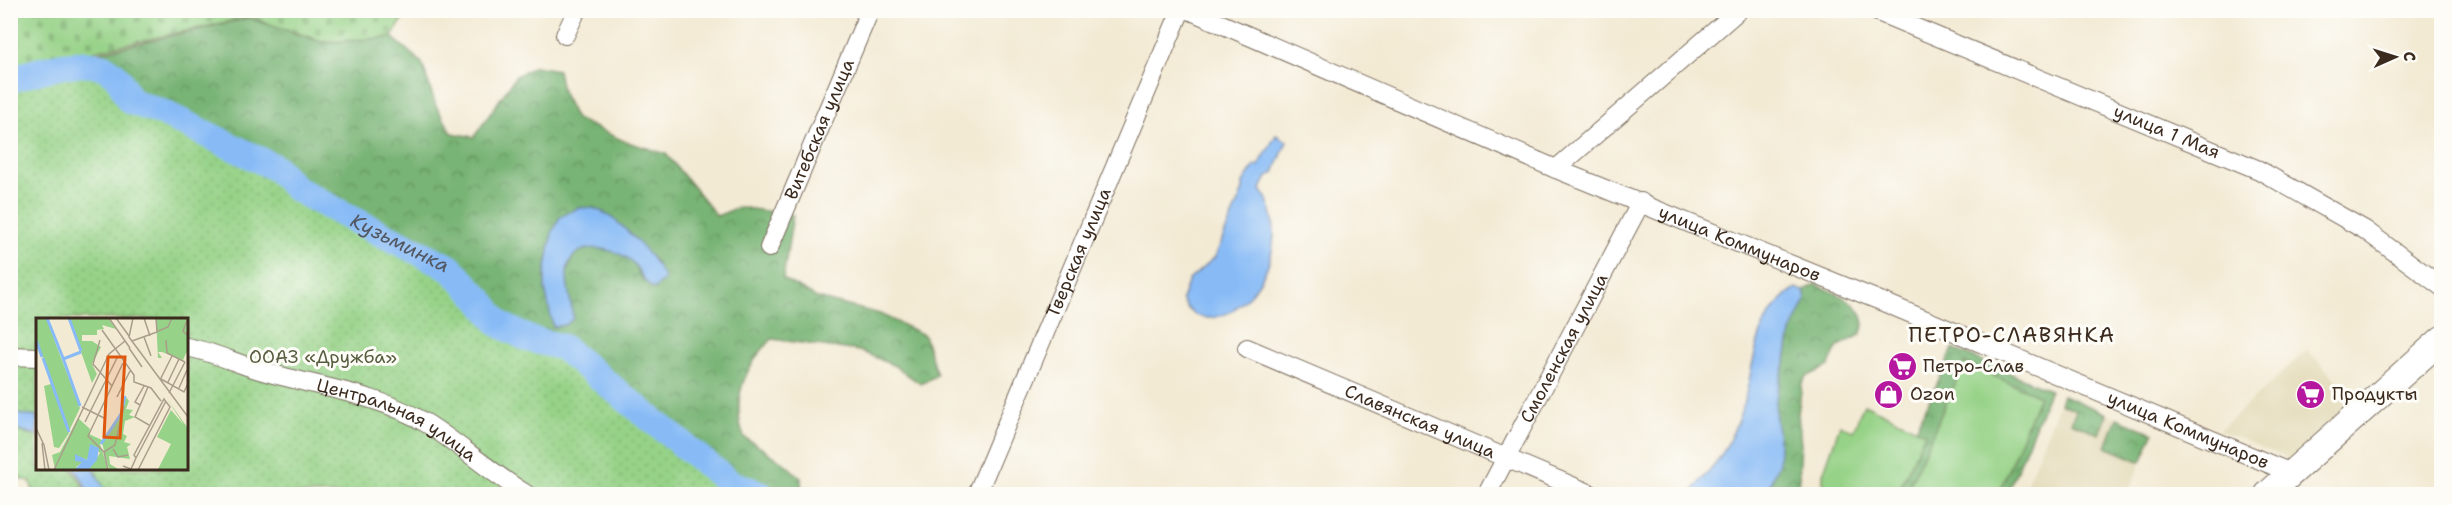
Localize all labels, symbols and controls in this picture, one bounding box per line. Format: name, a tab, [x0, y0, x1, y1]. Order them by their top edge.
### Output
north arrow	[2365, 27, 2425, 87]
text: С	[2399, 51, 2420, 62]
street label: Витебская улица	[779, 55, 860, 203]
street label: улица 1 Мая	[2110, 99, 2223, 164]
street label: Тверская улица	[1041, 184, 1117, 321]
street label: улица Коммунаров	[1655, 200, 1824, 287]
water label: Кузьминка	[346, 207, 454, 278]
street label: Смоленская улица	[1515, 269, 1613, 427]
inset map	[36, 318, 188, 469]
district label: ПЕТРО-СЛАВЯНКА	[1909, 321, 2115, 349]
park label: ООАЗ «Дружба»	[249, 345, 397, 369]
supermarket icon: Петро-Слав	[1886, 350, 1918, 382]
place label: Петро-Слав	[1923, 354, 2024, 378]
street label: Центральная улица	[314, 373, 481, 467]
shop icon: Ozon	[1873, 378, 1905, 410]
supermarket icon: Продукты	[2295, 378, 2327, 410]
street label: Славянская улица	[1341, 379, 1499, 464]
place label: Ozon	[1910, 382, 1955, 406]
place label: Продукты	[2332, 382, 2418, 406]
street label: улица Коммунаров	[2104, 385, 2273, 474]

